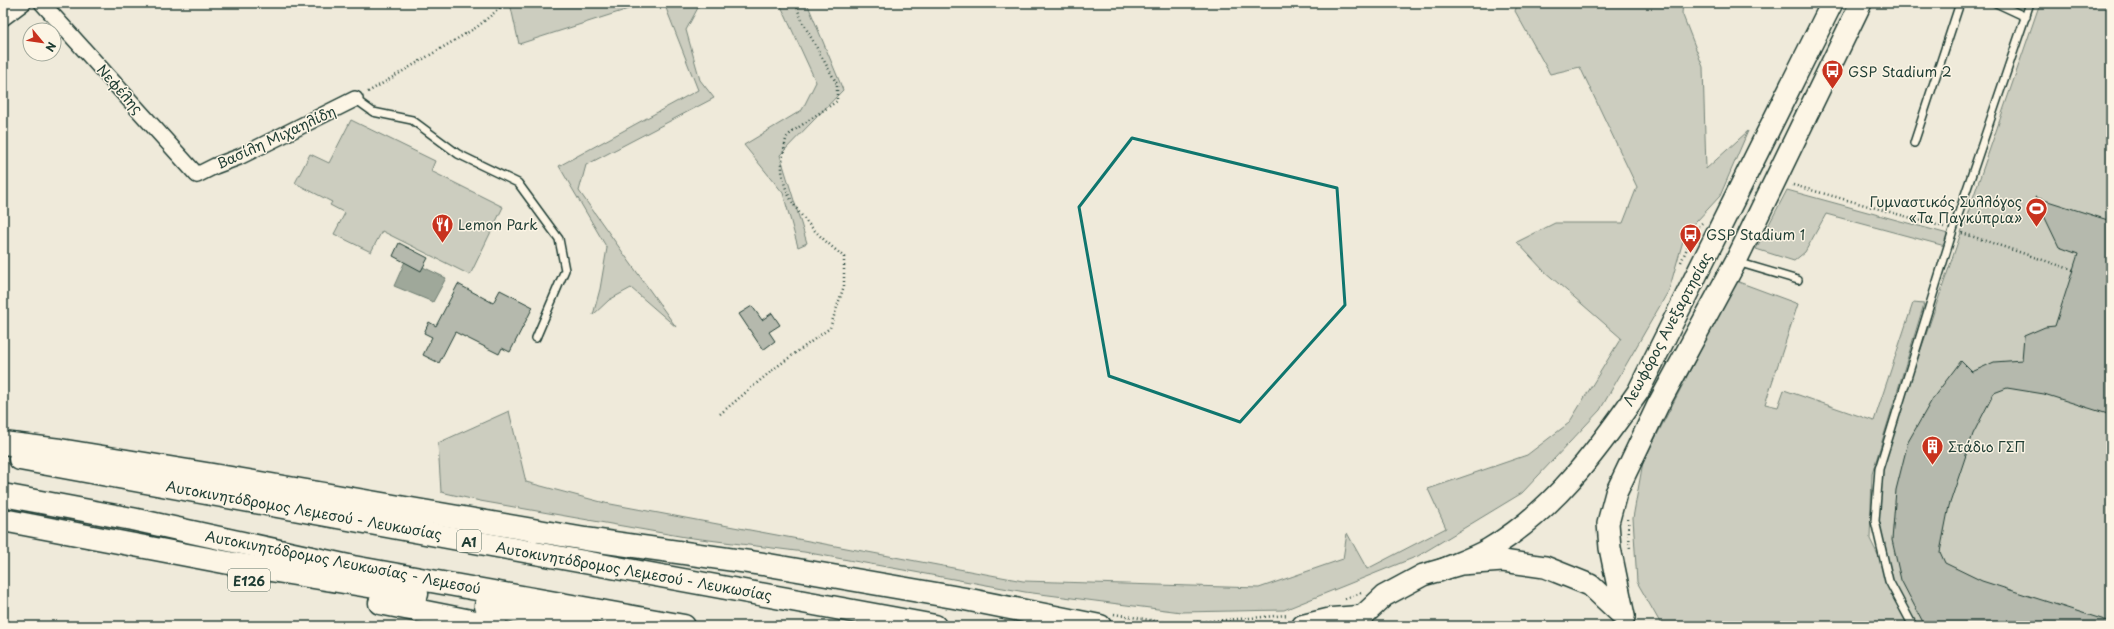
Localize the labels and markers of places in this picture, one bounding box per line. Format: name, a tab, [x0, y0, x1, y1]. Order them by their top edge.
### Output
bus stop icon: GSP Stadium 2	[1819, 58, 1845, 91]
place label: GSP Stadium 2	[1848, 61, 1952, 82]
place label: Γυμναστικός Συλλόγος «Τα Παγκύπρια»	[1869, 191, 2022, 228]
sports icon: Γυμναστικός Συλλόγος «Τα Παγκύπρια»	[2024, 196, 2050, 229]
restaurant icon: Lemon Park	[429, 211, 455, 244]
place label: Lemon Park	[458, 214, 538, 235]
bus stop icon: GSP Stadium 1	[1678, 221, 1704, 254]
place label: GSP Stadium 1	[1706, 224, 1805, 245]
building icon: Στάδιο ΓΣΠ	[1919, 433, 1945, 466]
place label: Στάδιο ΓΣΠ	[1948, 436, 2025, 457]

